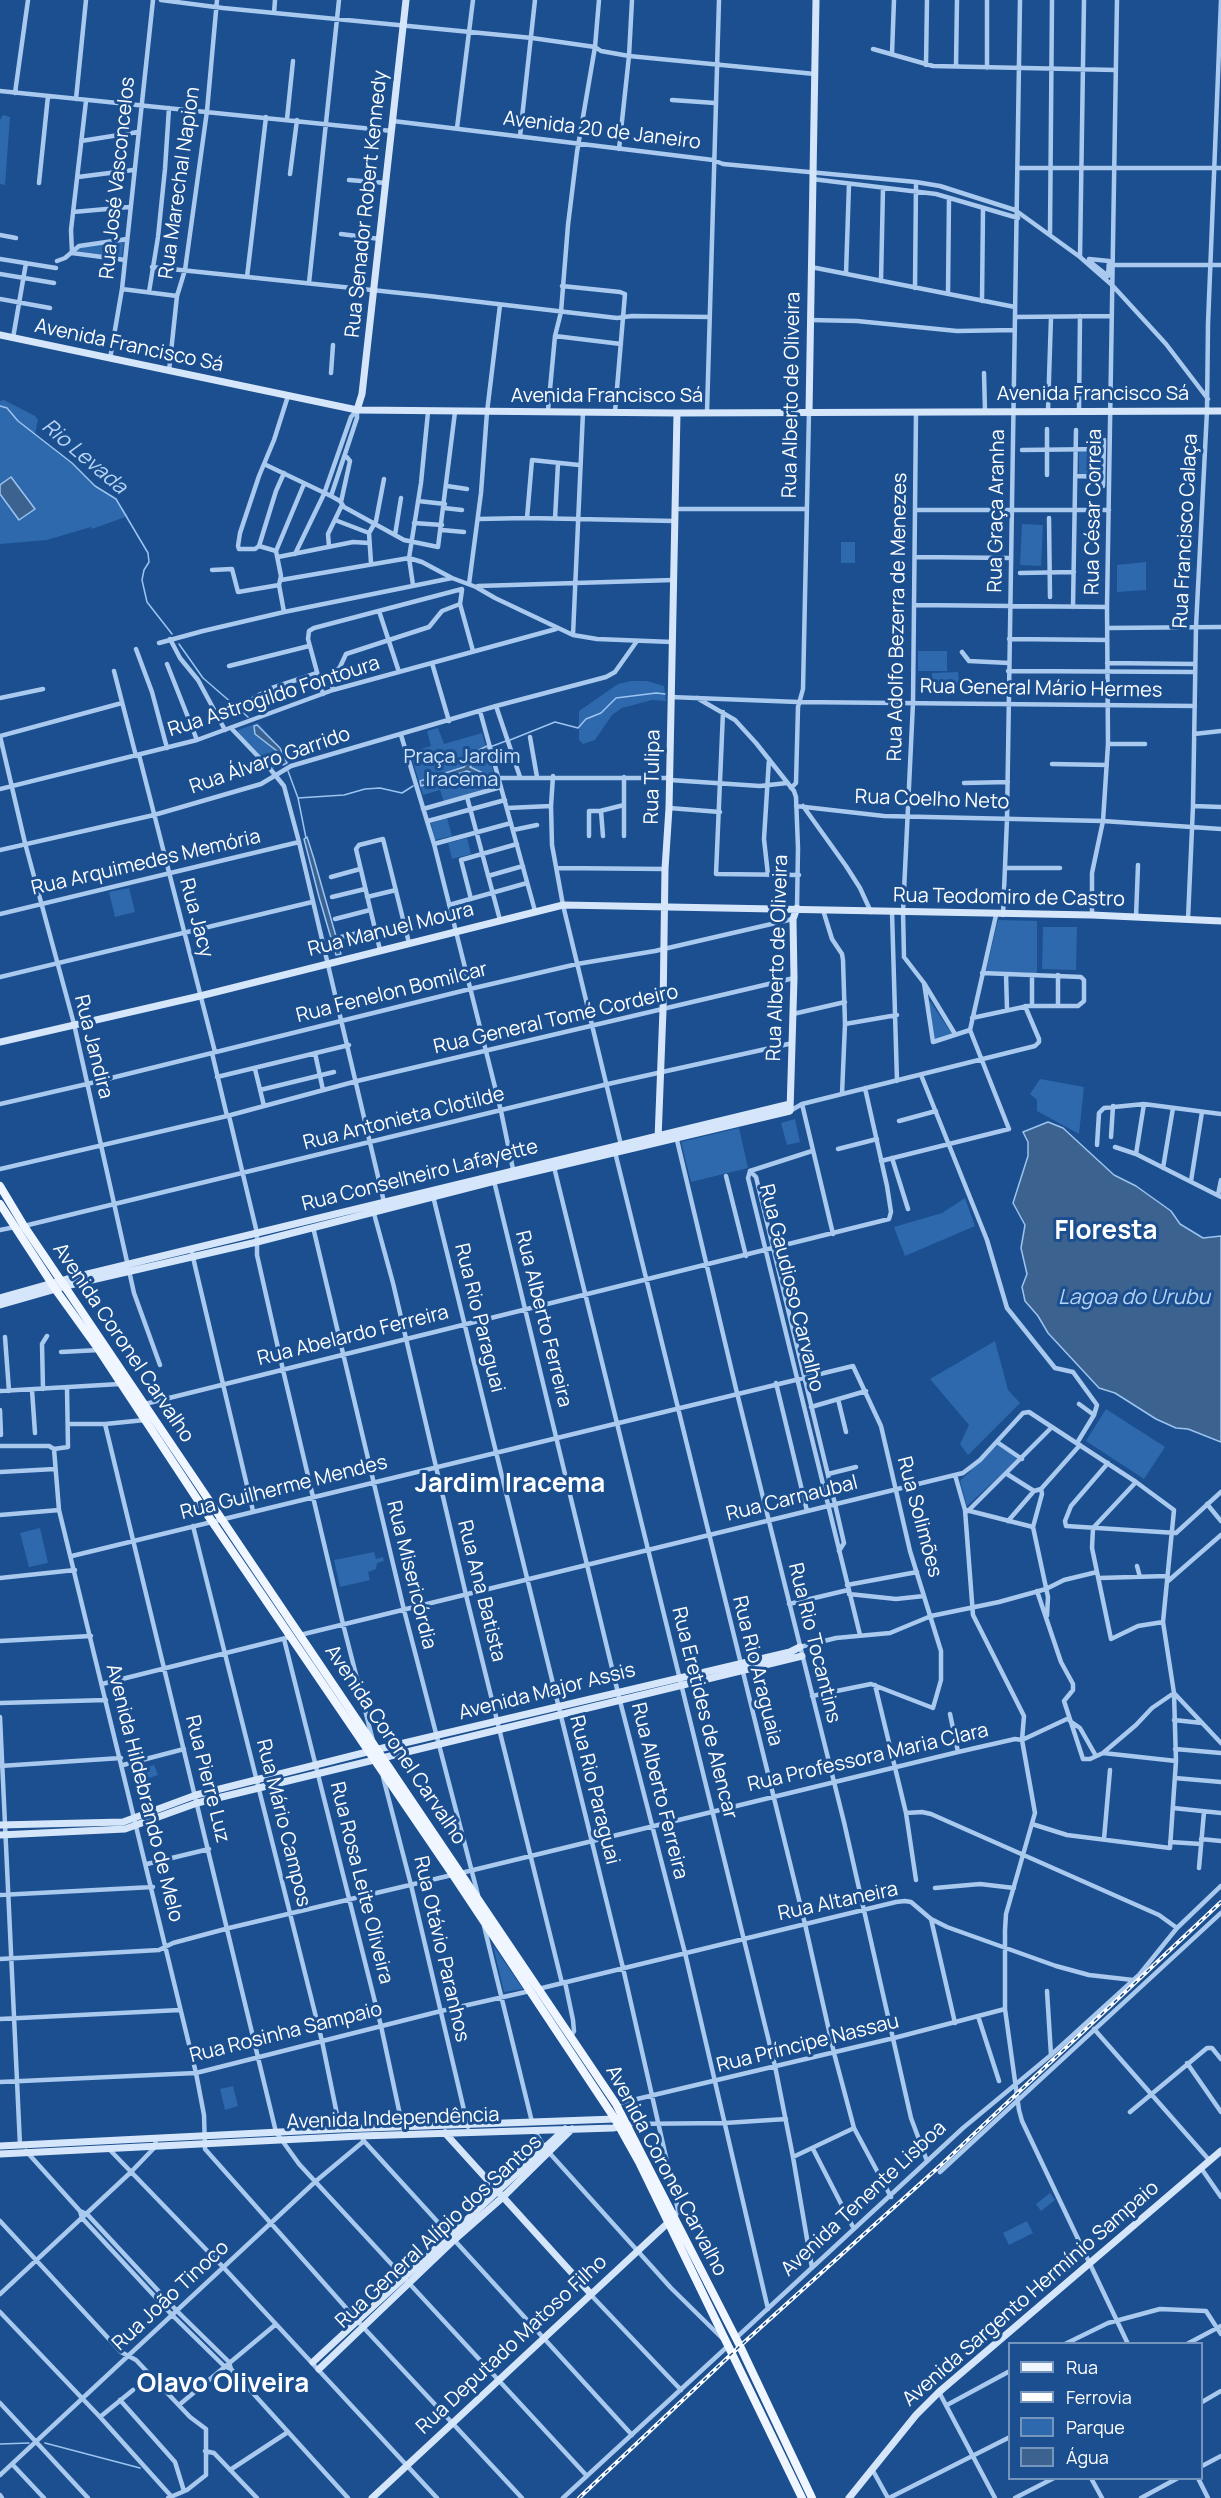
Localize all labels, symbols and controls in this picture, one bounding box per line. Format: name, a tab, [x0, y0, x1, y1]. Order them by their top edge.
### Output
street label: Rua Senador Robert Kennedy	[341, 69, 393, 339]
street label: Rua José Vasconcelos	[95, 76, 141, 280]
street label: Rua Marechal Napion	[155, 85, 205, 281]
street label: Avenida 20 de Janeiro	[502, 107, 702, 155]
street label: Rua Alberto de Oliveira	[778, 292, 806, 498]
street label: Avenida Francisco Sá	[32, 314, 226, 378]
street label: Avenida Francisco Sá	[997, 382, 1189, 406]
street label: Avenida Francisco Sá	[511, 384, 703, 408]
water label: Rio Levada	[36, 414, 132, 500]
street label: Rua Graça Aranha	[984, 429, 1010, 593]
street label: Rua César Correia	[1081, 429, 1107, 595]
street label: Rua Francisco Calaça	[1169, 433, 1203, 629]
street label: Rua Adolfo Bezerra de Menezes	[883, 472, 913, 762]
street label: Rua Astrogildo Fontoura	[165, 651, 383, 743]
street label: Rua General Mário Hermes	[920, 675, 1162, 703]
street label: Rua Álvaro Garrido	[186, 722, 354, 800]
street label: Rua Tulipa	[640, 729, 666, 825]
park label: Praça Jardim Iracema	[404, 745, 520, 792]
street label: Rua Coelho Neto	[854, 785, 1010, 815]
street label: Rua Arquimedes Memória	[29, 825, 263, 901]
street label: Rua Alberto de Oliveira	[762, 854, 794, 1062]
street label: Rua Jacy	[174, 876, 218, 960]
street label: Rua Teodomiro de Castro	[893, 884, 1125, 912]
street label: Rua Manuel Moura	[306, 898, 476, 962]
street label: Rua Fenelon Bomilcar	[294, 958, 490, 1028]
street label: Rua General Tomé Cordeiro	[431, 980, 681, 1060]
street label: Rua Jandira	[69, 993, 117, 1101]
street label: Rua Antonieta Clotilde	[301, 1082, 507, 1156]
street label: Rua Conselheiro Lafayette	[299, 1135, 541, 1217]
street label: Rua Gaudioso Carvalho	[754, 1182, 828, 1394]
district label: Floresta	[1054, 1216, 1158, 1248]
street label: Rua Alberto Ferreira	[509, 1228, 577, 1410]
street label: Avenida Coronel Carvalho	[47, 1239, 199, 1447]
street label: Rua Rio Paraguai	[449, 1241, 509, 1395]
water label: Lagoa do Urubu	[1058, 1285, 1210, 1311]
street label: Rua Abelardo Ferreira	[255, 1301, 451, 1371]
street label: Rua Guilherme Mendes	[178, 1451, 390, 1525]
street label: Rua Solimões	[891, 1454, 947, 1580]
district label: Jardim Iracema	[415, 1469, 605, 1501]
street label: Rua Carnaubal	[724, 1471, 860, 1527]
street label: Rua Misericórdia	[381, 1498, 441, 1652]
street label: Rua Ana Batista	[452, 1518, 510, 1664]
street label: Rua Rio Tocantins	[783, 1561, 845, 1725]
street label: Rua Rio Araguaia	[727, 1593, 787, 1749]
street label: Rua Eretides de Alencar	[666, 1604, 742, 1822]
street label: Avenida Coronel Carvalho	[319, 1641, 471, 1849]
street label: Avenida Major Assis	[456, 1658, 638, 1726]
street label: Avenida Hildebrando de Melo	[100, 1662, 188, 1924]
street label: Rua Alberto Ferreira	[625, 1700, 693, 1882]
street label: Rua Pierre Luz	[180, 1713, 234, 1845]
street label: Rua Rio Paraguai	[564, 1713, 624, 1867]
street label: Rua Professora Maria Clara	[745, 1719, 991, 1797]
street label: Rua Mário Campos	[251, 1737, 315, 1909]
street label: Rua Rosa Leite Oliveira	[324, 1780, 398, 1986]
street label: Rua Otávio Paranhos	[408, 1854, 474, 2044]
street label: Rua Altaneira	[776, 1878, 900, 1926]
street label: Rua Rosinha Sampaio	[187, 1997, 385, 2069]
street label: Rua Príncipe Nassau	[714, 2010, 902, 2078]
street label: Avenida Coronel Carvalho	[600, 2061, 732, 2281]
street label: Avenida Independência	[286, 2103, 500, 2135]
street label: Avenida Tenente Lisboa	[777, 2116, 951, 2282]
street label: Rua General Alípio dos Santos	[331, 2130, 547, 2334]
street label: Avenida Sargento Hermínio Sampaio	[898, 2176, 1164, 2412]
street label: Rua João Tinoco	[108, 2236, 234, 2356]
street label: Rua Deputado Matoso Filho	[412, 2250, 612, 2440]
legend	[1008, 2342, 1203, 2480]
text: Rua	[1066, 2355, 1098, 2379]
district label: Olavo Oliveira	[137, 2369, 309, 2401]
text: Ferrovia	[1066, 2385, 1132, 2409]
text: Parque	[1066, 2415, 1125, 2439]
text: Água	[1066, 2445, 1109, 2469]

